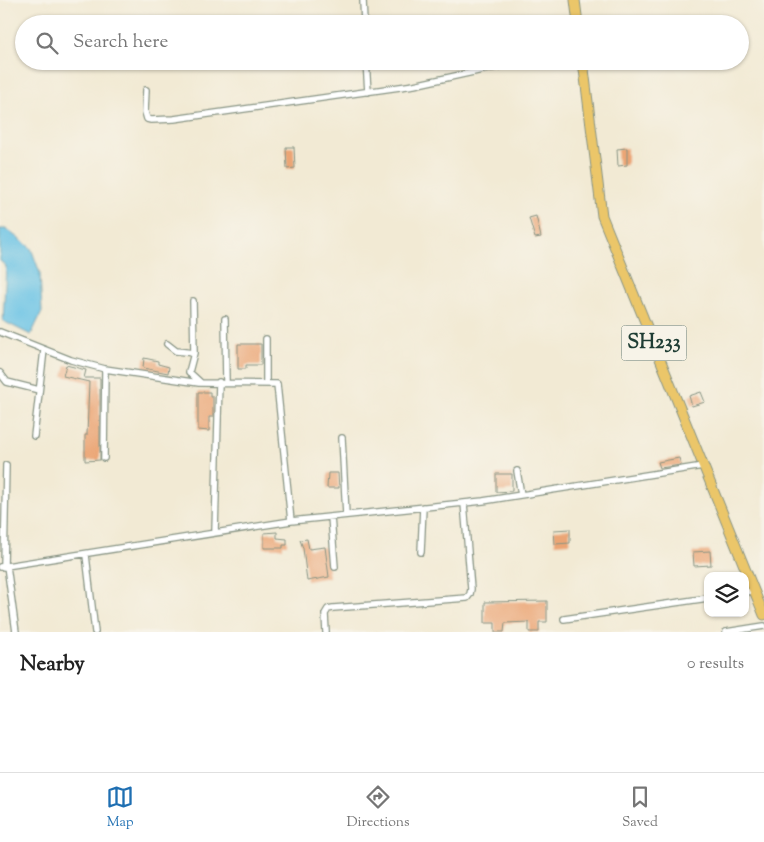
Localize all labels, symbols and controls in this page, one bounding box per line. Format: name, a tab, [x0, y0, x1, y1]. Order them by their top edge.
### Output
search box	[15, 15, 749, 70]
icon: search	[33, 29, 61, 57]
text: Search here	[73, 29, 168, 56]
road number: SH233	[622, 326, 686, 360]
map controls	[704, 572, 749, 617]
button: layers	[704, 572, 749, 617]
text: Nearby	[20, 650, 85, 680]
text: 0 results	[687, 653, 744, 676]
tab: Map	[106, 783, 134, 833]
tab: Directions	[346, 783, 410, 833]
tab: Saved	[622, 783, 658, 833]

